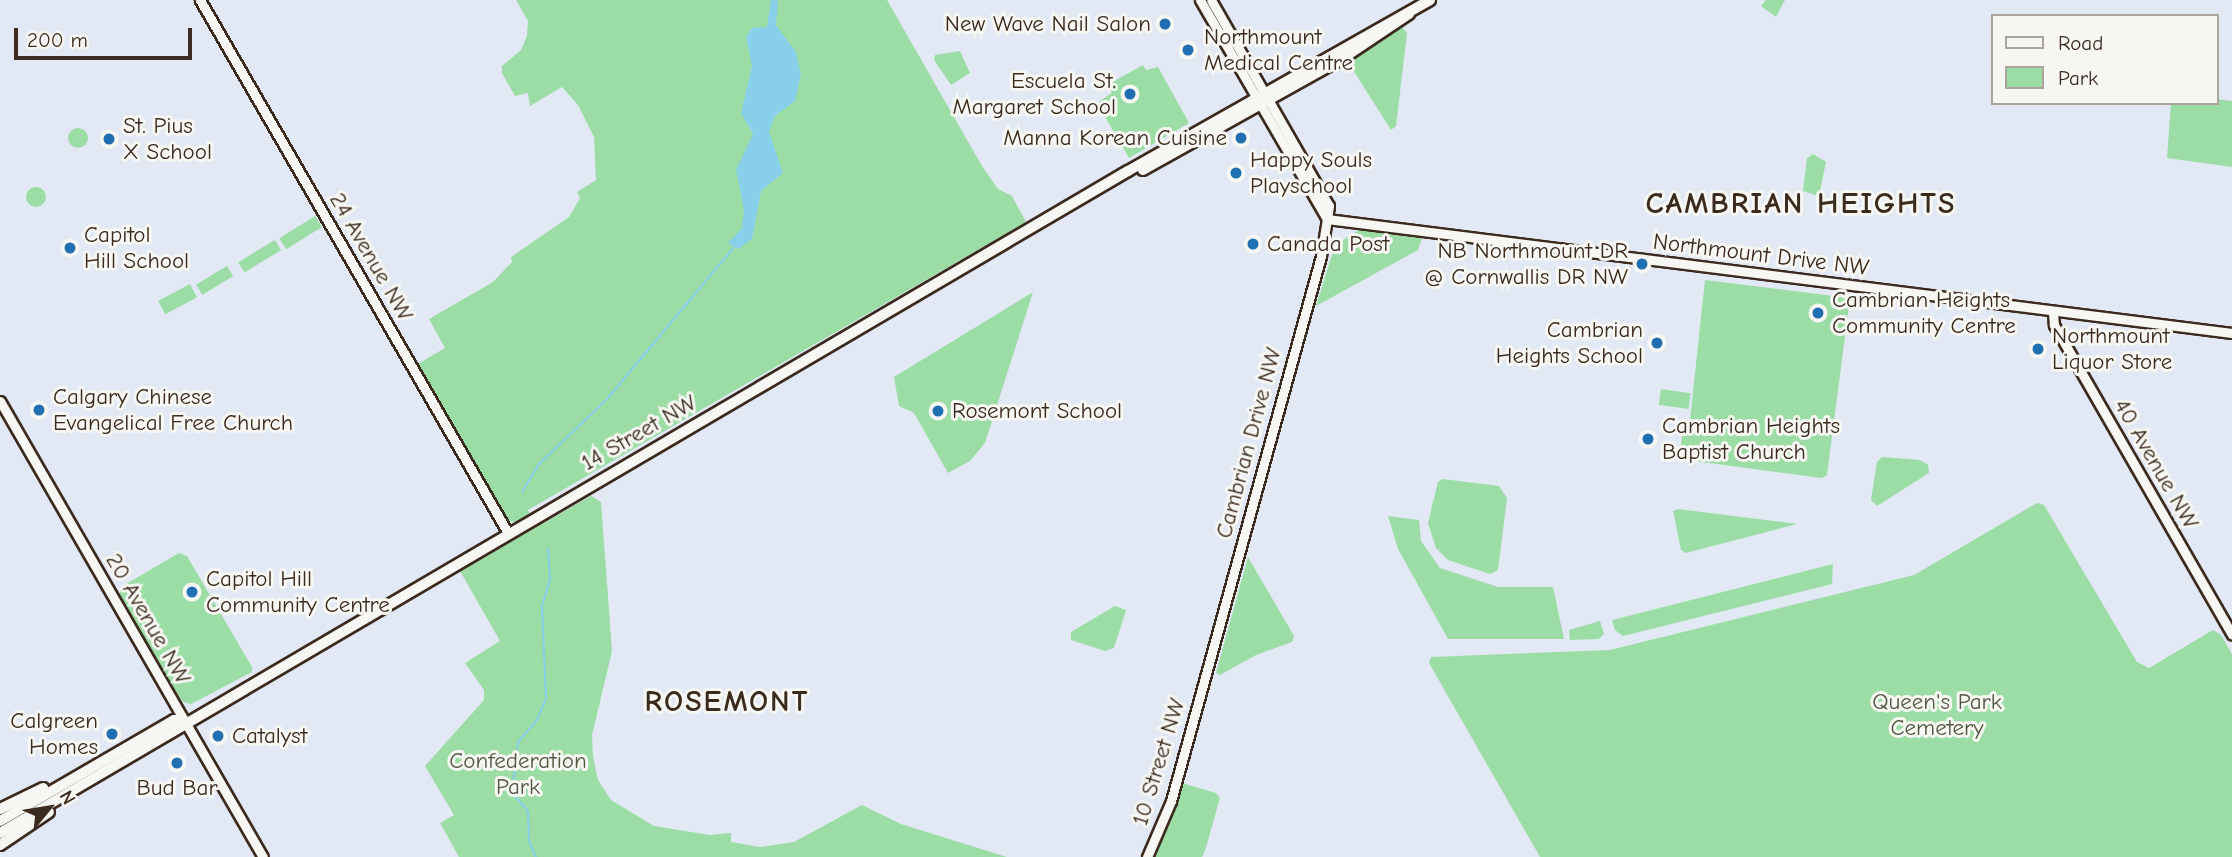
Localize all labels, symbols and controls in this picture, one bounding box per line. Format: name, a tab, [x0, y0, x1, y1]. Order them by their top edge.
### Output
place label: New Wave Nail Salon	[945, 10, 1151, 38]
scale bar	[18, 14, 196, 58]
legend	[1990, 14, 2218, 105]
marker: New Wave Nail Salon	[1157, 16, 1173, 32]
place label: Northmount Medical Centre	[1204, 23, 1353, 77]
text: 200 m	[27, 28, 88, 52]
text: Road	[2058, 31, 2103, 55]
marker: Northmount Medical Centre	[1178, 40, 1198, 60]
text: Park	[2058, 66, 2098, 90]
place label: Escuela St. Margaret School	[952, 67, 1116, 121]
marker: Escuela St. Margaret School	[1122, 86, 1138, 102]
place label: St. Pius X School	[123, 112, 212, 166]
place label: Manna Korean Cuisine	[1003, 124, 1227, 152]
marker: Manna Korean Cuisine	[1233, 130, 1249, 146]
marker: St. Pius X School	[101, 131, 117, 147]
place label: Happy Souls Playschool	[1250, 146, 1372, 200]
marker: Happy Souls Playschool	[1228, 165, 1244, 181]
district label: CAMBRIAN HEIGHTS	[1648, 186, 1954, 222]
street label: 24 Avenue NW	[323, 188, 419, 326]
place label: Capitol Hill School	[84, 221, 189, 275]
street label: Northmount Drive NW	[1651, 228, 1871, 282]
place label: Canada Post	[1267, 230, 1389, 258]
marker: Canada Post	[1245, 236, 1261, 252]
place label: NB Northmount DR @ Cornwallis DR NW	[1424, 237, 1628, 291]
marker: Capitol Hill School	[62, 240, 78, 256]
marker: NB Northmount DR @ Cornwallis DR NW	[1634, 256, 1650, 272]
place label: Cambrian Heights Community Centre	[1832, 286, 2016, 340]
marker: Cambrian Heights Community Centre	[1810, 305, 1826, 321]
place label: Cambrian Heights School	[1496, 316, 1643, 370]
place label: Northmount Liquor Store	[2052, 322, 2172, 376]
marker: Cambrian Heights School	[1649, 335, 1665, 351]
marker: Northmount Liquor Store	[2030, 341, 2046, 357]
street label: Cambrian Drive NW	[1210, 345, 1288, 541]
place label: Calgary Chinese Evangelical Free Church	[53, 383, 293, 437]
street label: 14 Street NW	[577, 389, 701, 477]
street label: 40 Avenue NW	[2108, 394, 2204, 534]
place label: Rosemont School	[952, 397, 1122, 425]
marker: Calgary Chinese Evangelical Free Church	[31, 402, 47, 418]
marker: Rosemont School	[930, 403, 946, 419]
place label: Cambrian Heights Baptist Church	[1662, 412, 1840, 466]
marker: Cambrian Heights Baptist Church	[1640, 431, 1656, 447]
street label: 20 Avenue NW	[99, 549, 197, 689]
place label: Capitol Hill Community Centre	[206, 565, 390, 619]
marker: Capitol Hill Community Centre	[184, 584, 200, 600]
district label: ROSEMONT	[646, 684, 808, 720]
park label: Queen's Park Cemetery	[1872, 688, 2002, 742]
street label: 10 Street NW	[1127, 695, 1191, 829]
place label: Calgreen Homes	[10, 707, 98, 761]
place label: Catalyst	[232, 722, 307, 750]
marker: Calgreen Homes	[104, 726, 120, 742]
marker: Catalyst	[210, 728, 226, 744]
park label: Confederation Park	[449, 747, 587, 801]
marker: Bud Bar	[169, 755, 185, 771]
north arrow	[14, 773, 84, 843]
place label: Bud Bar	[136, 774, 218, 802]
text: N	[55, 787, 80, 808]

